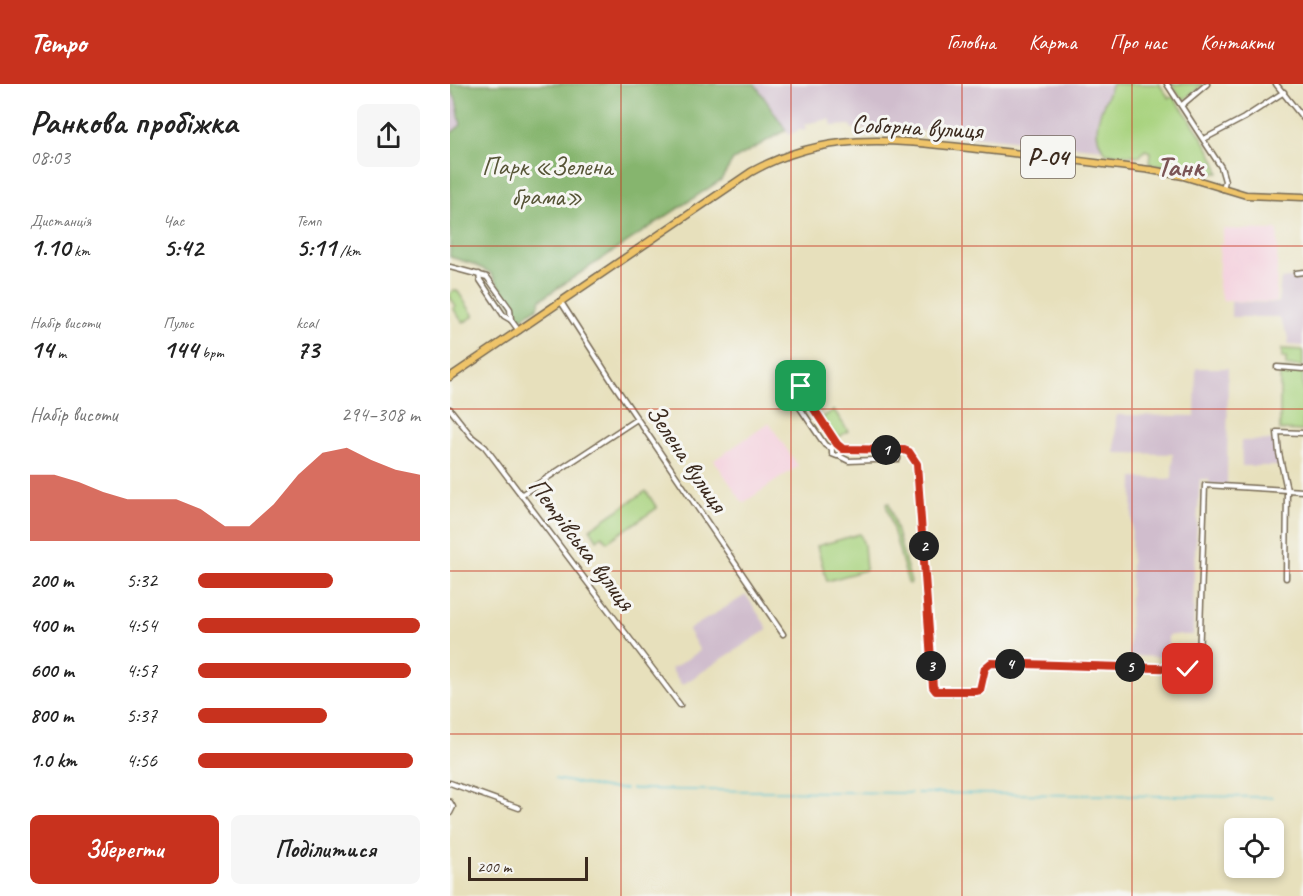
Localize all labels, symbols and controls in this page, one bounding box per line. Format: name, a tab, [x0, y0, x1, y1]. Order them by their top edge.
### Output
text: Tempo	[30, 25, 86, 60]
text: Головна	[947, 29, 996, 55]
text: Карта	[1029, 29, 1077, 55]
text: Про нас	[1110, 29, 1167, 55]
text: Контакти	[1200, 29, 1273, 55]
text: Ранкова пробіжка	[30, 101, 237, 143]
button: share	[357, 104, 420, 167]
street label: Соборна вулиця	[851, 107, 985, 147]
road number: Р-04	[1021, 136, 1075, 178]
text: 08:03	[30, 145, 70, 170]
district label: Танк	[1157, 149, 1205, 184]
park label: Парк «Зелена брама»	[482, 150, 615, 213]
text: Дистанція	[30, 211, 91, 231]
text: Час	[163, 211, 184, 231]
text: Темп	[296, 211, 322, 231]
text: 1.10	[30, 231, 70, 264]
text: 5:42	[163, 231, 203, 264]
text: 5:11	[296, 231, 336, 264]
text: km	[70, 241, 90, 261]
text: /km	[336, 241, 361, 261]
text: Набір висоти	[30, 313, 100, 333]
text: Пульс	[163, 313, 194, 333]
text: kcal	[296, 313, 317, 333]
text: 14	[30, 333, 53, 366]
text: 144	[163, 333, 198, 366]
text: 73	[296, 333, 319, 366]
text: m	[53, 343, 66, 363]
text: bpm	[198, 343, 224, 363]
pin	[775, 360, 826, 411]
icon: arrive	[784, 369, 817, 402]
street label: Зелена вулиця	[639, 398, 736, 520]
text: Набір висоти	[30, 402, 117, 427]
text: 294–308 m	[341, 402, 420, 427]
pin: 1	[871, 435, 901, 465]
text: 1	[882, 440, 890, 460]
street label: Петрівська вулиця	[521, 471, 644, 618]
pin: 2	[909, 531, 939, 561]
text: 2	[920, 536, 928, 556]
text: 200 m	[30, 568, 73, 593]
text: 5:32	[126, 568, 157, 593]
text: 400 m	[30, 613, 73, 638]
text: 4:54	[126, 613, 157, 638]
pin	[1162, 643, 1213, 694]
pin: 4	[995, 649, 1025, 679]
pin: 3	[916, 651, 946, 681]
pin: 5	[1115, 652, 1145, 682]
icon: check	[1171, 652, 1204, 685]
text: 4	[1006, 654, 1014, 674]
text: 3	[927, 656, 935, 676]
text: 5	[1127, 657, 1133, 677]
text: 600 m	[30, 658, 74, 683]
text: 4:57	[126, 658, 157, 683]
text: 800 m	[30, 703, 73, 728]
text: 5:37	[126, 703, 157, 728]
text: 1.0 km	[30, 748, 77, 773]
text: 4:56	[126, 748, 157, 773]
button: Зберегти	[30, 815, 219, 884]
button: Поділитися	[231, 815, 420, 884]
map controls	[1224, 818, 1284, 878]
button: locate	[1224, 818, 1284, 878]
scale bar	[468, 854, 588, 882]
text: 200 m	[477, 857, 511, 877]

